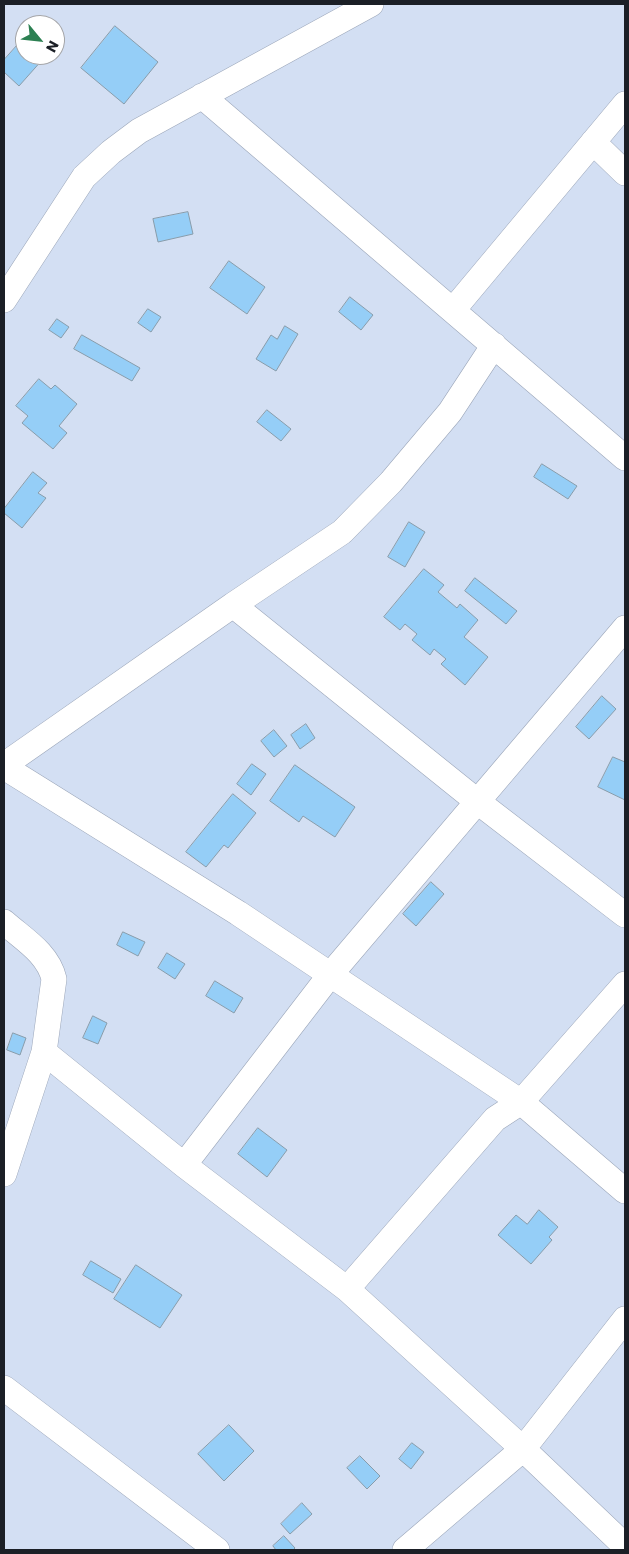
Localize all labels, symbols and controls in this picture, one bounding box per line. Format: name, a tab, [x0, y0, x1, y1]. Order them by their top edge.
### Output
north arrow	[15, 15, 65, 65]
text: N	[41, 37, 64, 56]

